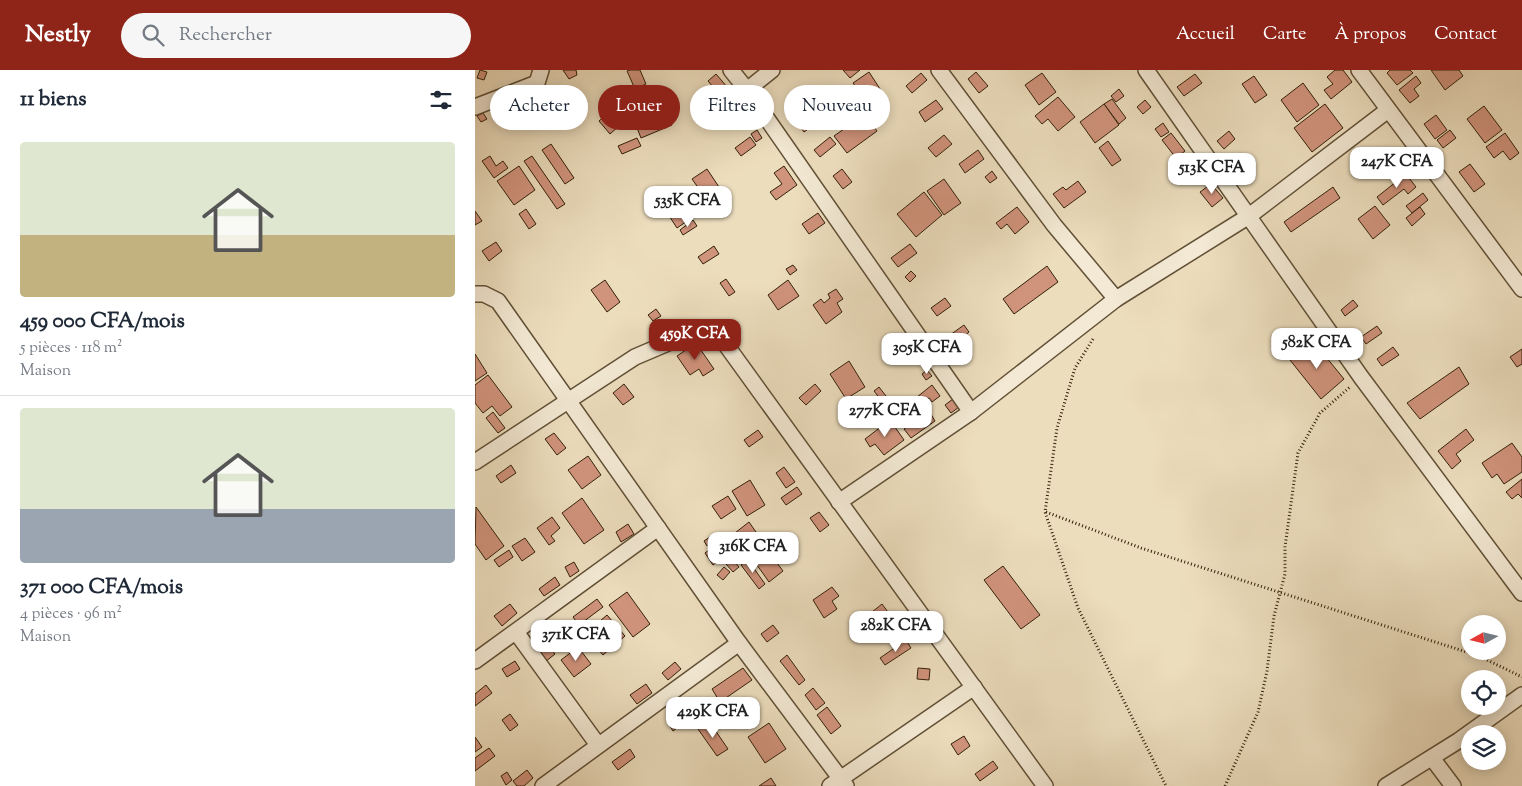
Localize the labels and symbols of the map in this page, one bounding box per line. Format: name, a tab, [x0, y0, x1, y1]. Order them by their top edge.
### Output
pin: 247K CFA	[1345, 146, 1449, 189]
pin: 513K CFA	[1160, 152, 1264, 195]
pin: 535K CFA	[636, 186, 740, 228]
pin: 459K CFA	[643, 318, 747, 361]
pin: 582K CFA	[1265, 328, 1369, 370]
pin: 305K CFA	[875, 332, 979, 375]
pin: 277K CFA	[833, 396, 937, 438]
pin: 316K CFA	[701, 532, 805, 574]
pin: 282K CFA	[844, 610, 948, 653]
north arrow	[1461, 615, 1506, 660]
pin: 371K CFA	[524, 620, 628, 662]
pin: 429K CFA	[661, 696, 765, 739]

